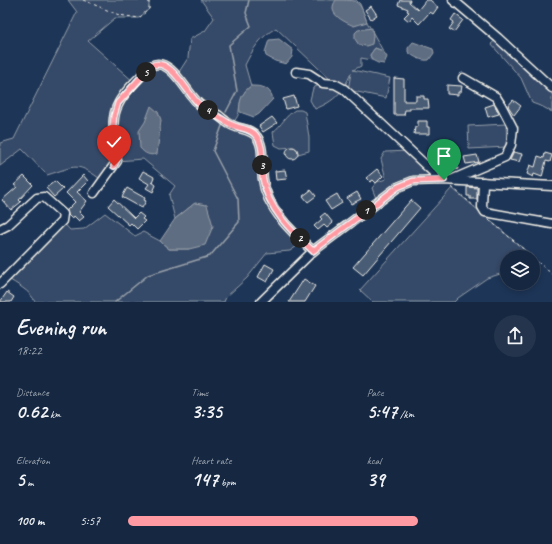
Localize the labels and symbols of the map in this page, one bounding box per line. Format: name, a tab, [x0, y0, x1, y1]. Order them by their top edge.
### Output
pin: 5	[136, 62, 156, 82]
pin: 4	[198, 100, 218, 120]
pin	[97, 125, 131, 166]
pin	[427, 139, 461, 180]
pin: 3	[252, 155, 272, 175]
pin: 1	[356, 200, 376, 220]
pin: 2	[290, 228, 310, 248]

